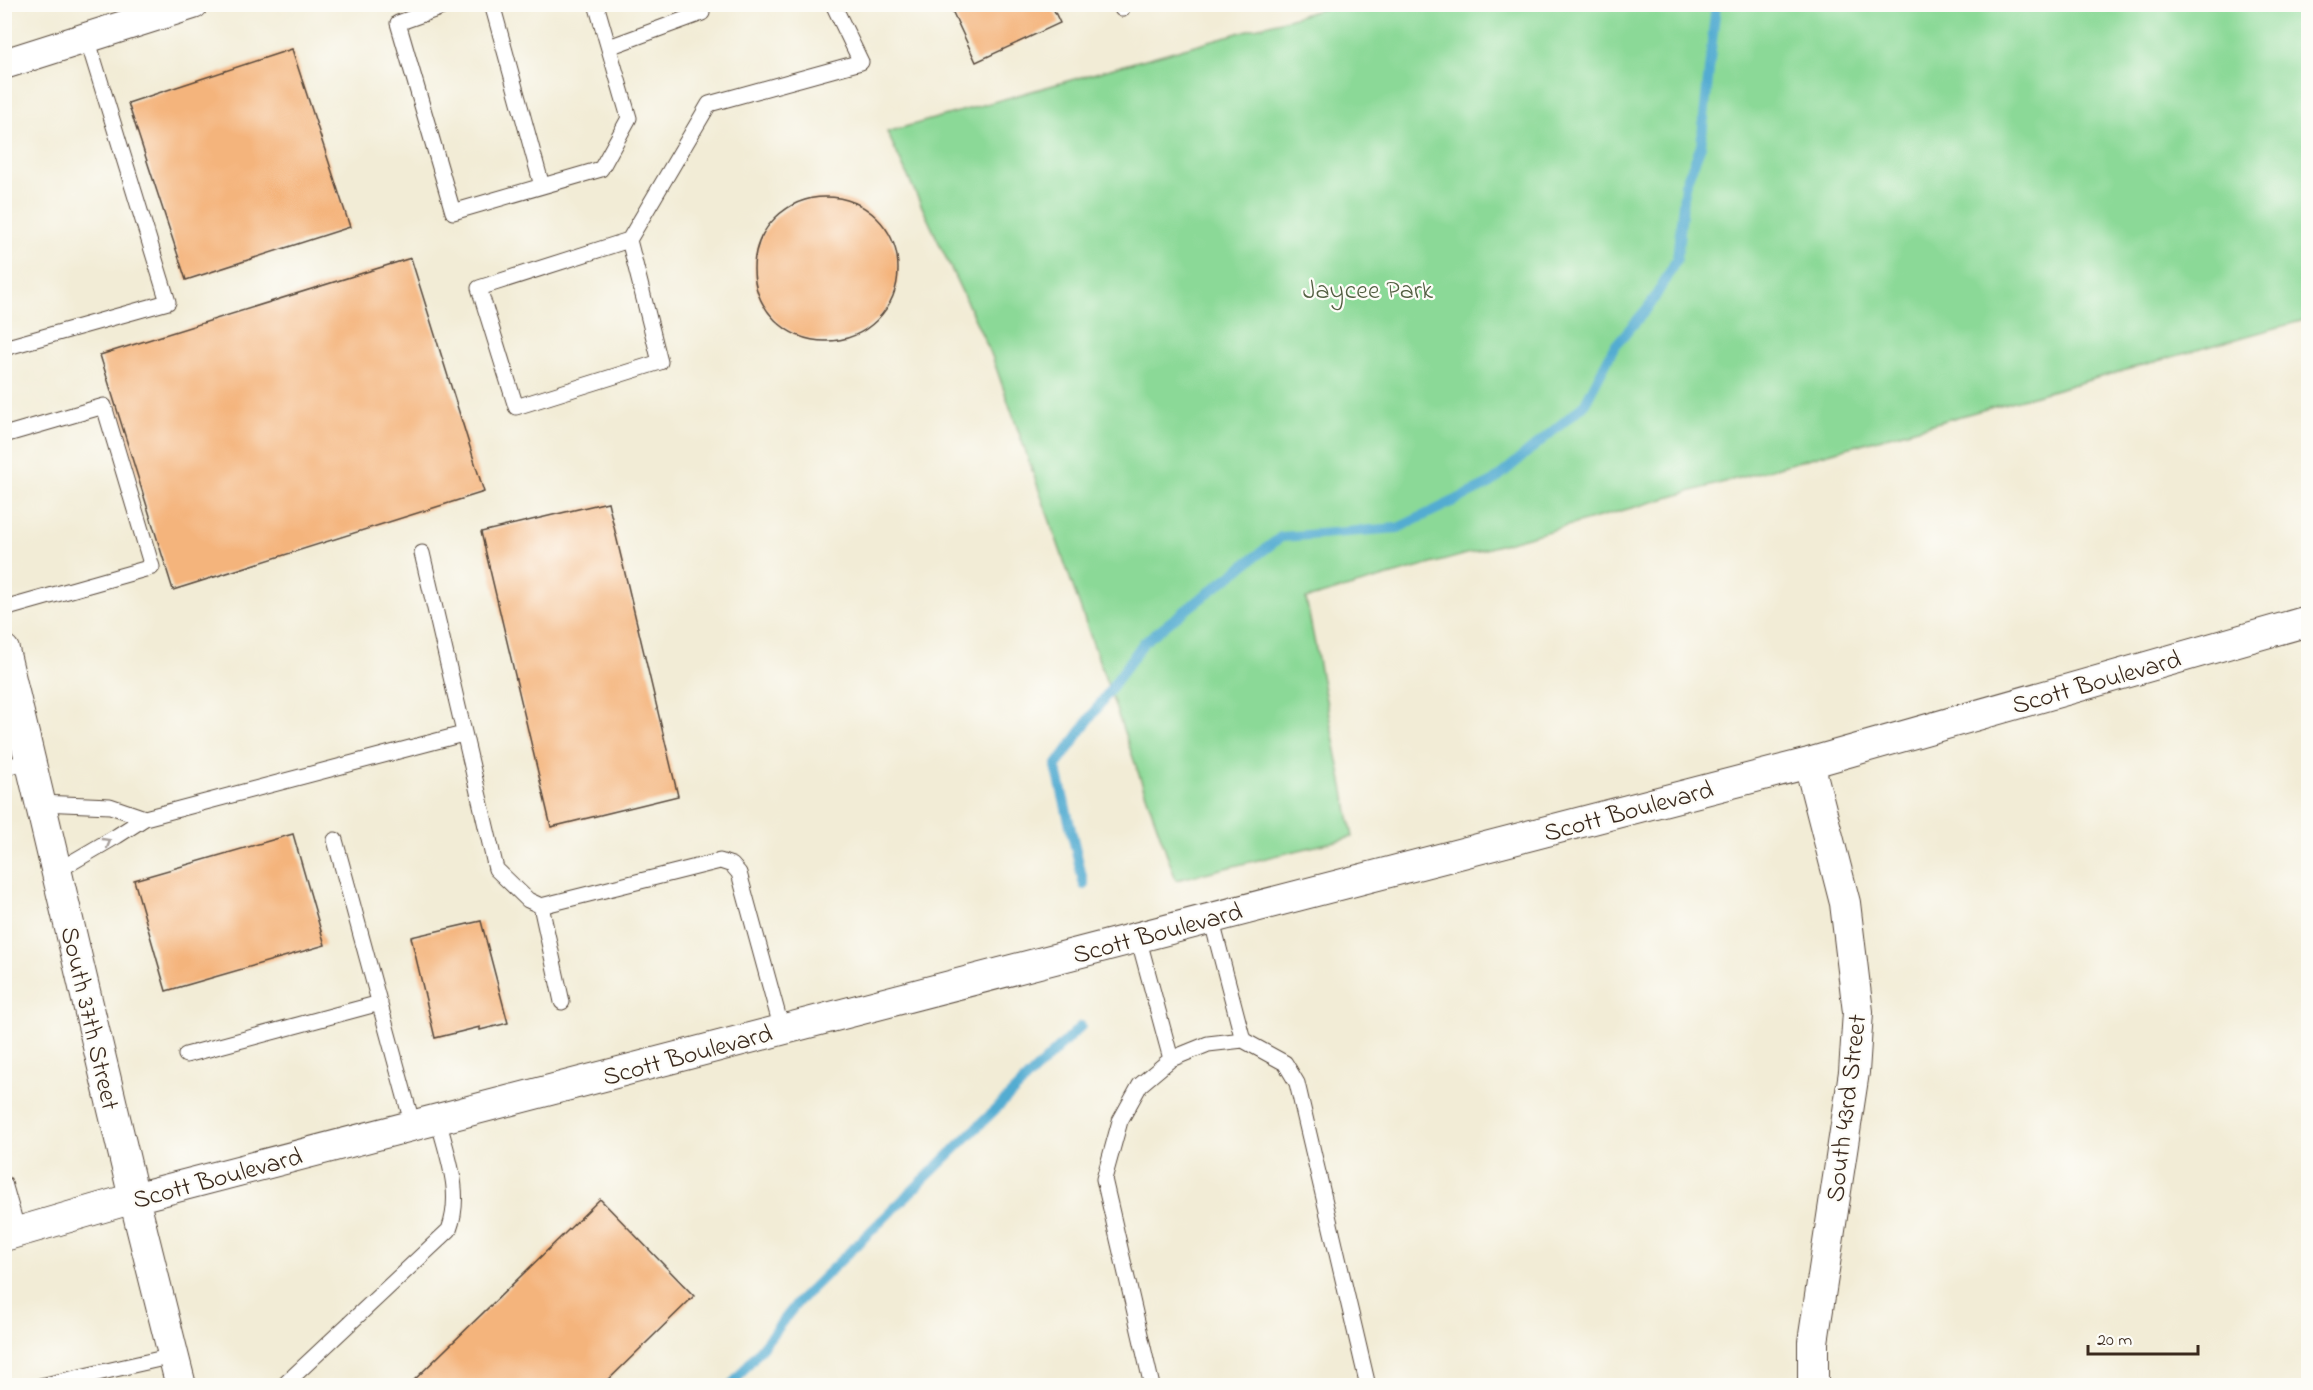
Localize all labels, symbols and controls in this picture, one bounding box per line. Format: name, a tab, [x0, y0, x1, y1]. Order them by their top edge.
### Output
park label: Jaycee Park	[1303, 273, 1434, 311]
street label: Scott Boulevard	[2008, 641, 2186, 726]
street label: Scott Boulevard	[1540, 772, 1718, 854]
one-way arrow	[101, 838, 111, 849]
street label: Scott Boulevard	[1069, 894, 1247, 976]
street label: South 37th Street	[49, 923, 128, 1114]
street label: South 43rd Street	[1818, 1012, 1878, 1204]
street label: Scott Boulevard	[599, 1016, 777, 1098]
street label: Scott Boulevard	[129, 1139, 307, 1221]
scale bar	[2088, 1318, 2198, 1356]
text: 20 m	[2097, 1328, 2132, 1354]

